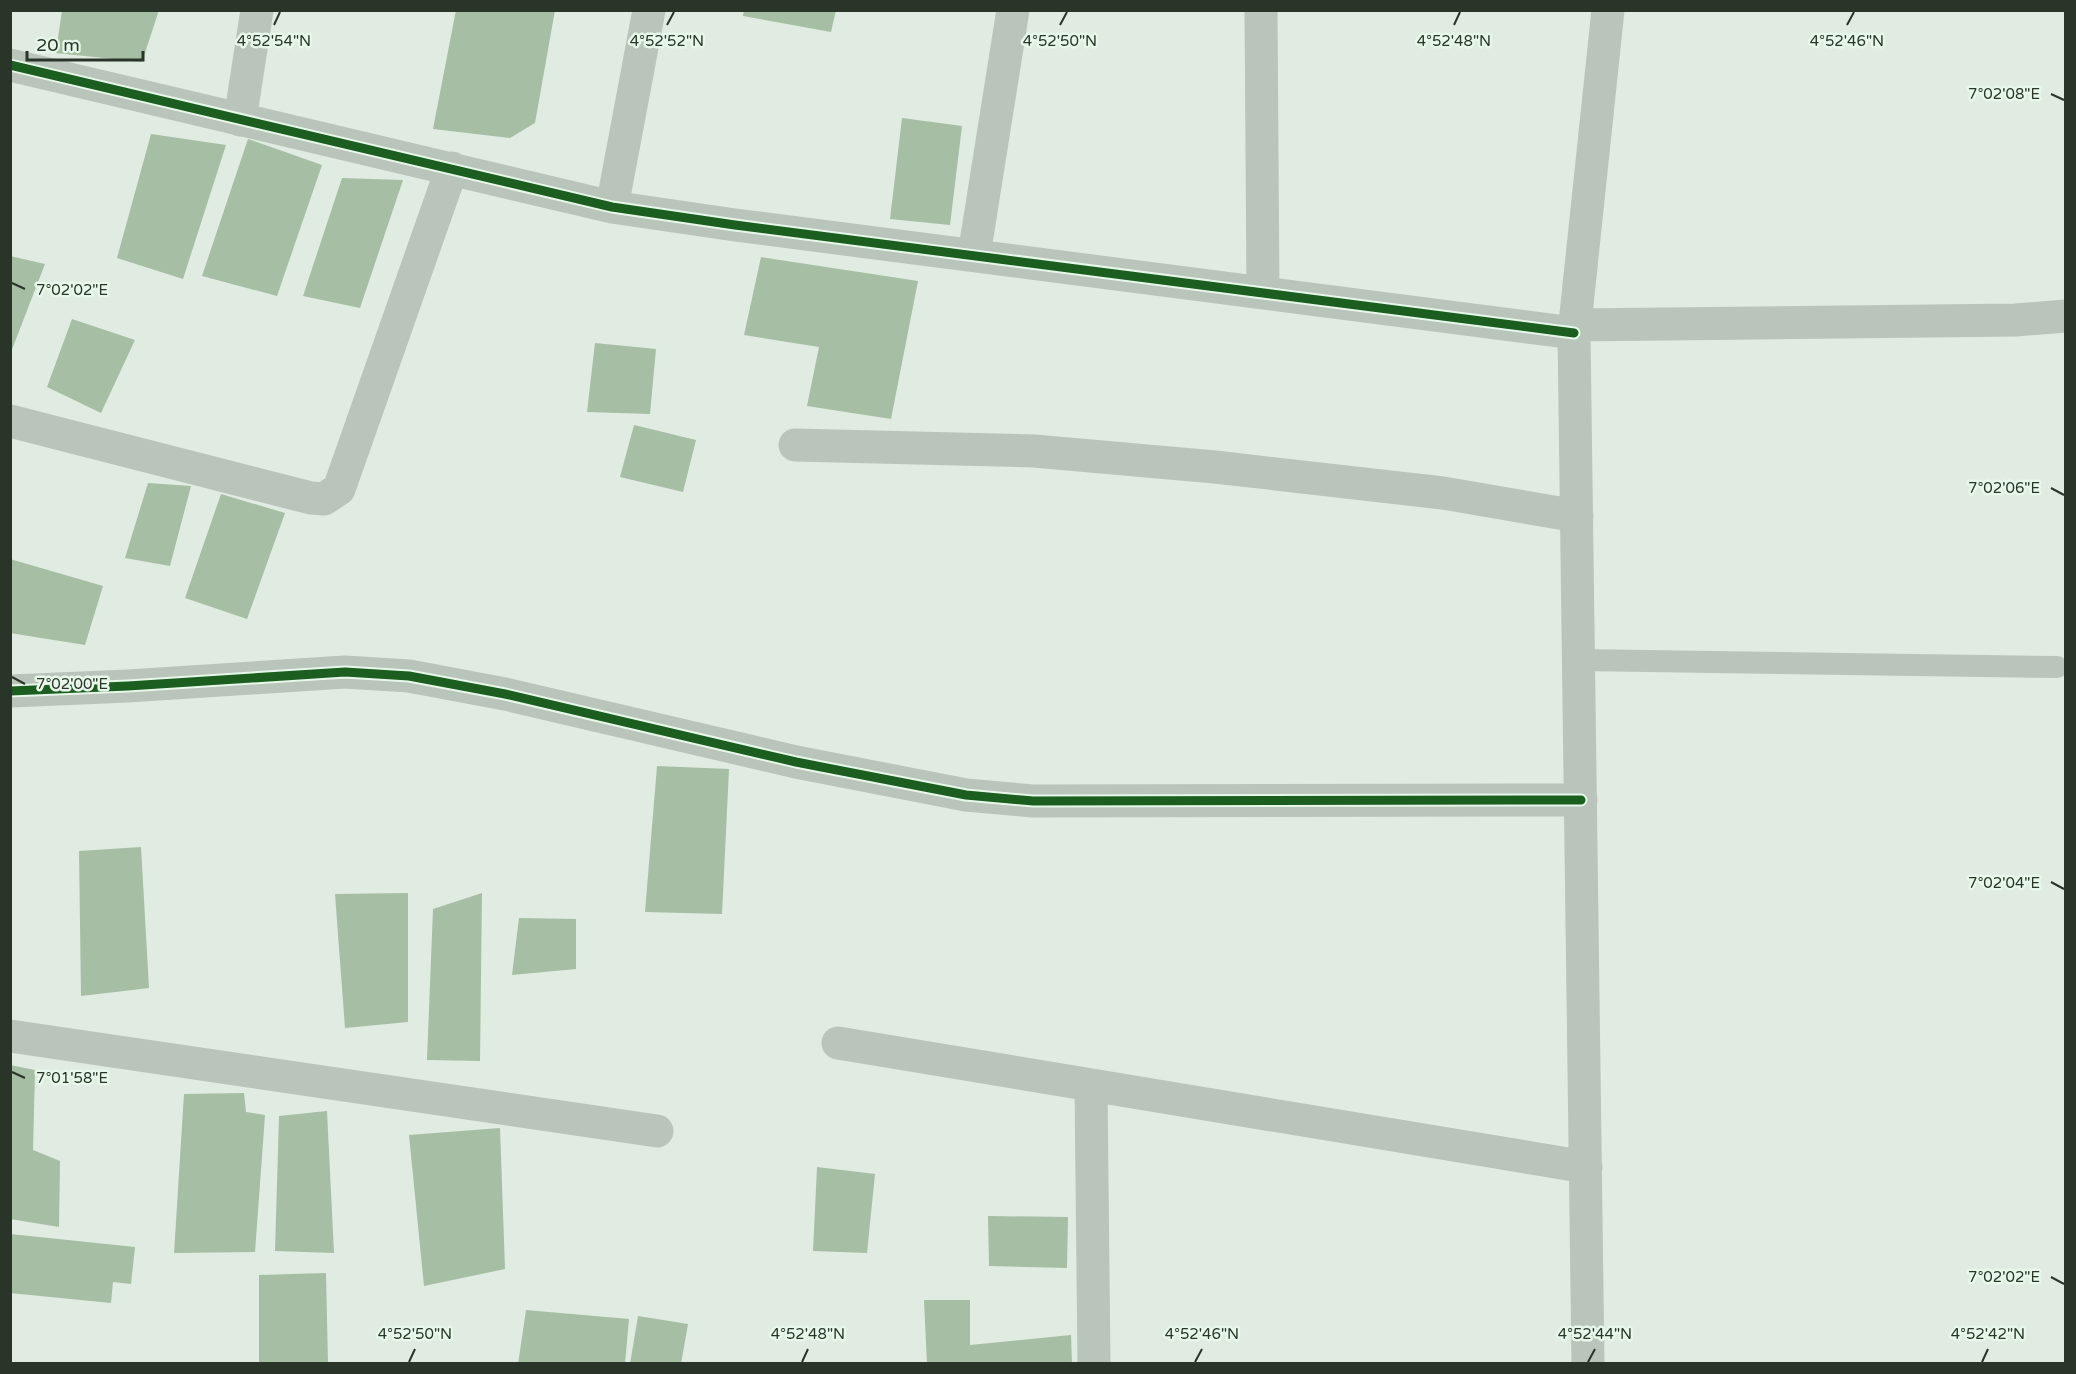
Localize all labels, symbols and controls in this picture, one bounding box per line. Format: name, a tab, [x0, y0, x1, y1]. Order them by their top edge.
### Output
scale bar	[27, 24, 142, 62]
text: 4°52'54"N	[237, 32, 311, 50]
text: 4°52'52"N	[630, 32, 704, 50]
text: 4°52'50"N	[1023, 32, 1097, 50]
text: 4°52'48"N	[1417, 32, 1491, 50]
text: 4°52'46"N	[1810, 32, 1884, 50]
text: 20 m	[36, 34, 80, 56]
text: 7°02'08"E	[1968, 85, 2040, 103]
text: 7°02'02"E	[36, 281, 108, 299]
text: 7°02'06"E	[1968, 479, 2040, 497]
text: 7°02'00"E	[36, 675, 108, 693]
text: 7°02'04"E	[1968, 874, 2040, 892]
text: 7°01'58"E	[36, 1069, 108, 1087]
text: 7°02'02"E	[1968, 1268, 2040, 1286]
text: 4°52'50"N	[378, 1325, 452, 1343]
text: 4°52'48"N	[771, 1325, 845, 1343]
text: 4°52'46"N	[1165, 1325, 1239, 1343]
text: 4°52'44"N	[1558, 1325, 1632, 1343]
text: 4°52'42"N	[1951, 1325, 2025, 1343]

